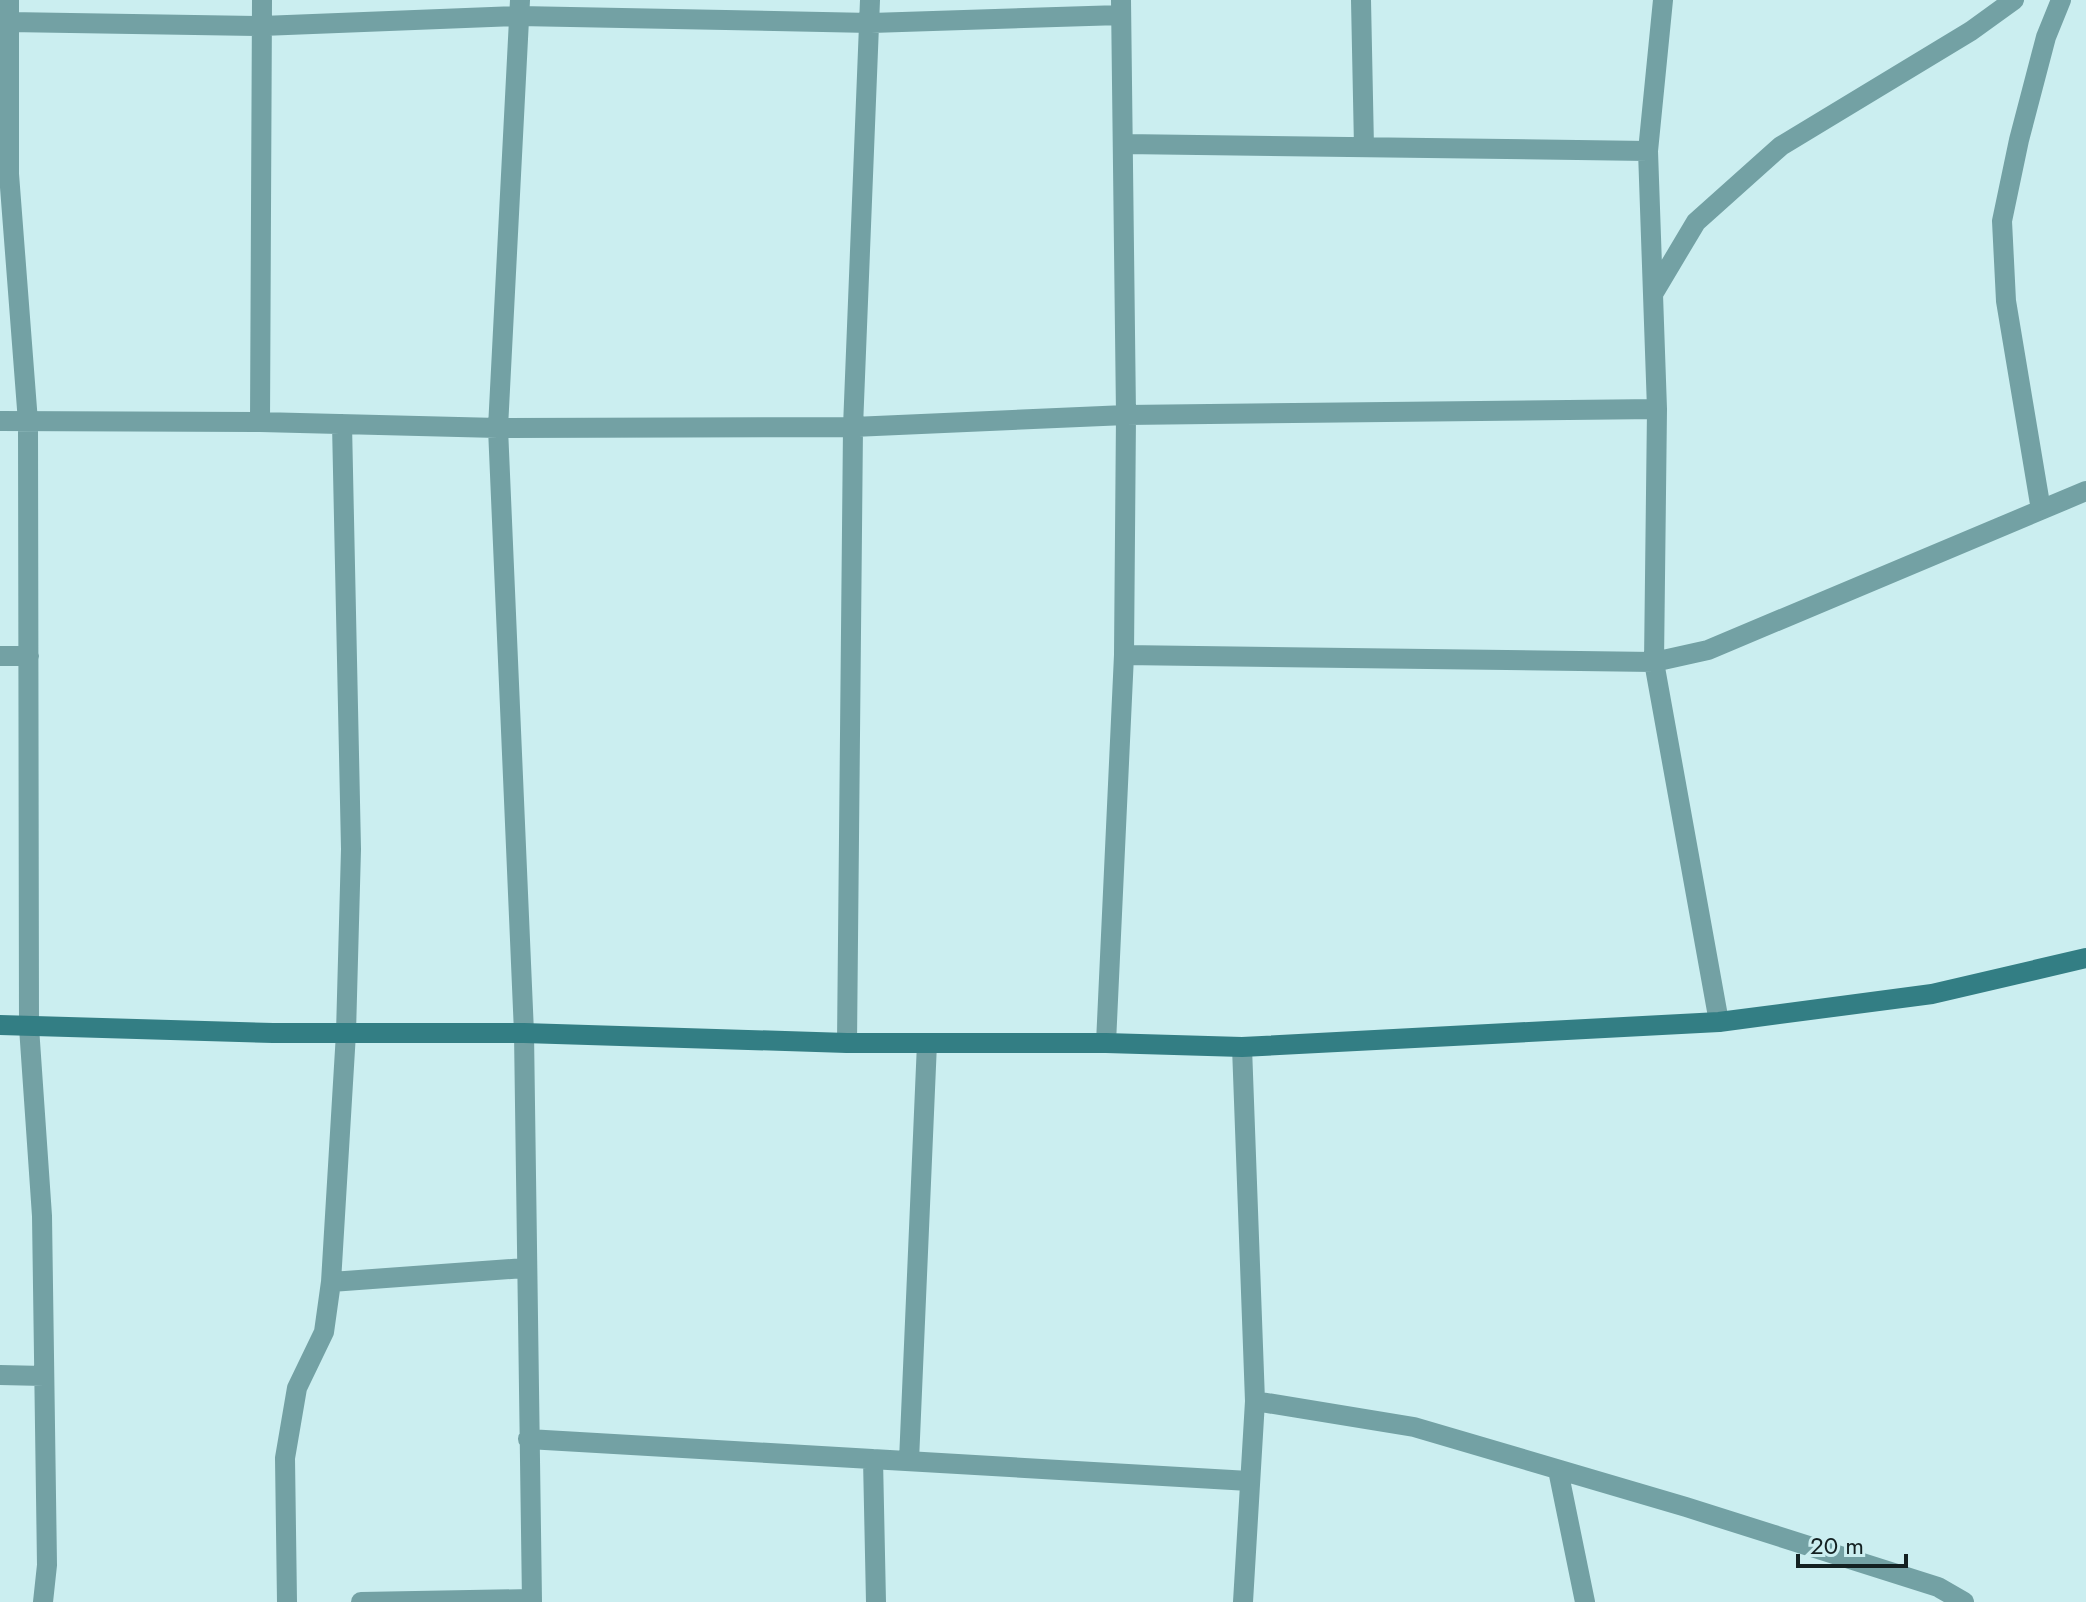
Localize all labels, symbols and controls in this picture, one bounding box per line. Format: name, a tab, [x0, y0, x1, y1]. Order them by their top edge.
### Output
scale bar	[1798, 1518, 1906, 1568]
text: 20 m	[1810, 1528, 1864, 1563]

